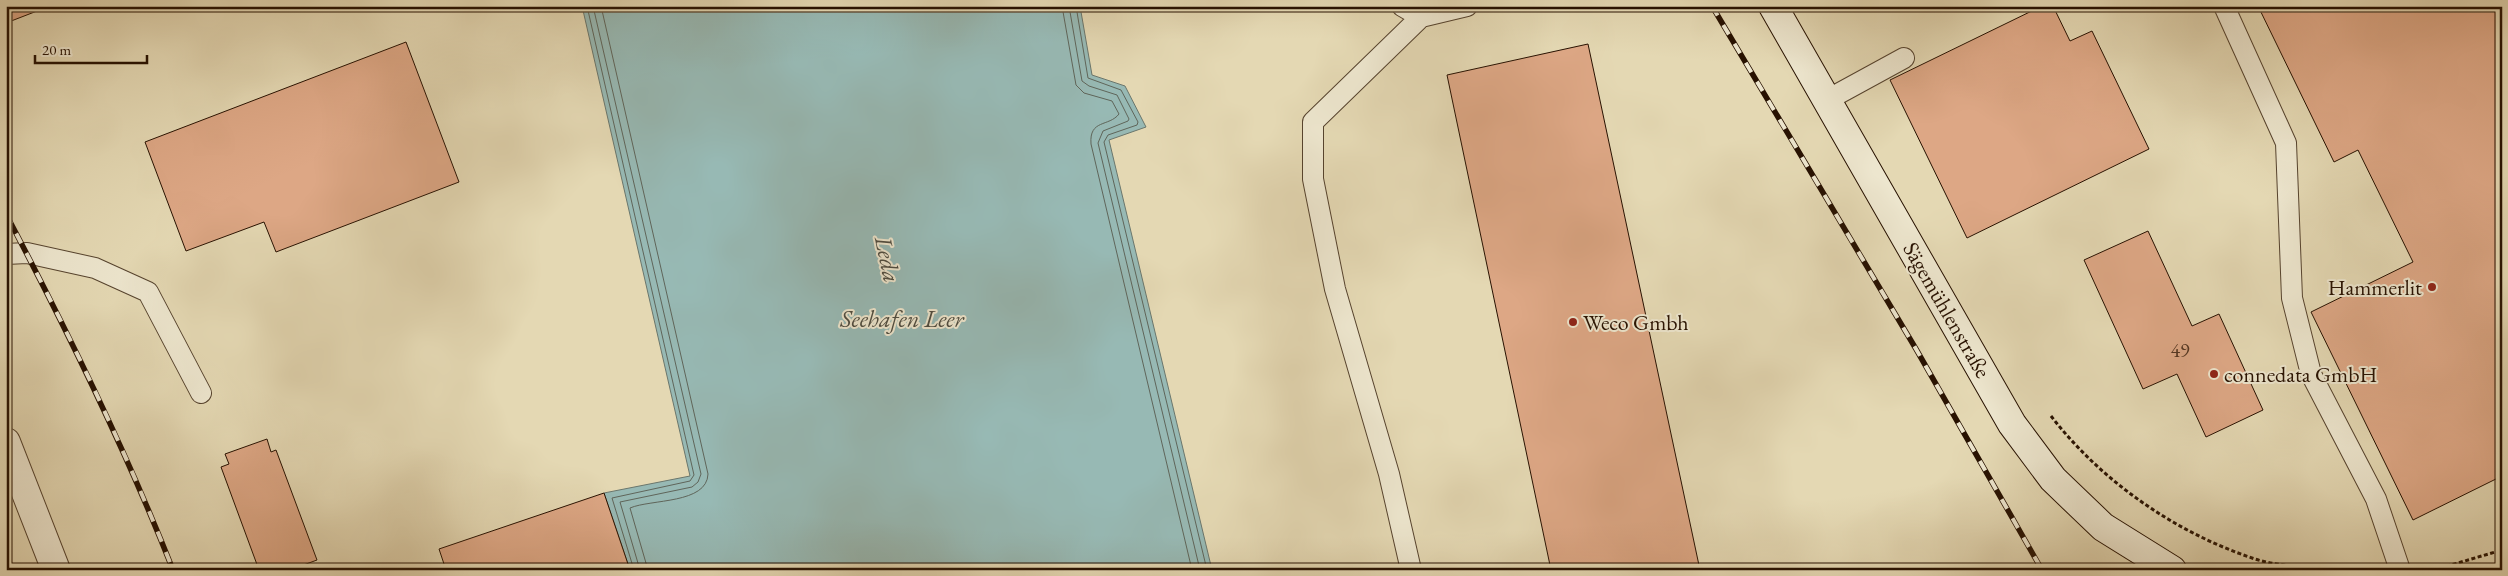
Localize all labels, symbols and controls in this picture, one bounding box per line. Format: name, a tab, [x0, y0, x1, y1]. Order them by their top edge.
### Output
scale bar	[35, 32, 148, 64]
text: 20 m	[42, 40, 71, 59]
water label: Leda	[868, 232, 908, 285]
street label: Sägemühlenstraße	[1896, 237, 1998, 384]
place label: Hammerlit	[2328, 273, 2422, 302]
marker: Hammerlit	[2426, 281, 2438, 293]
water label: Seehafen Leer	[839, 303, 966, 334]
place label: Weco Gmbh	[1583, 308, 1689, 337]
marker: Weco Gmbh	[1567, 316, 1579, 328]
house number: 49	[2170, 337, 2190, 363]
place label: connedata GmbH	[2224, 360, 2377, 389]
marker: connedata GmbH	[2208, 368, 2220, 380]

